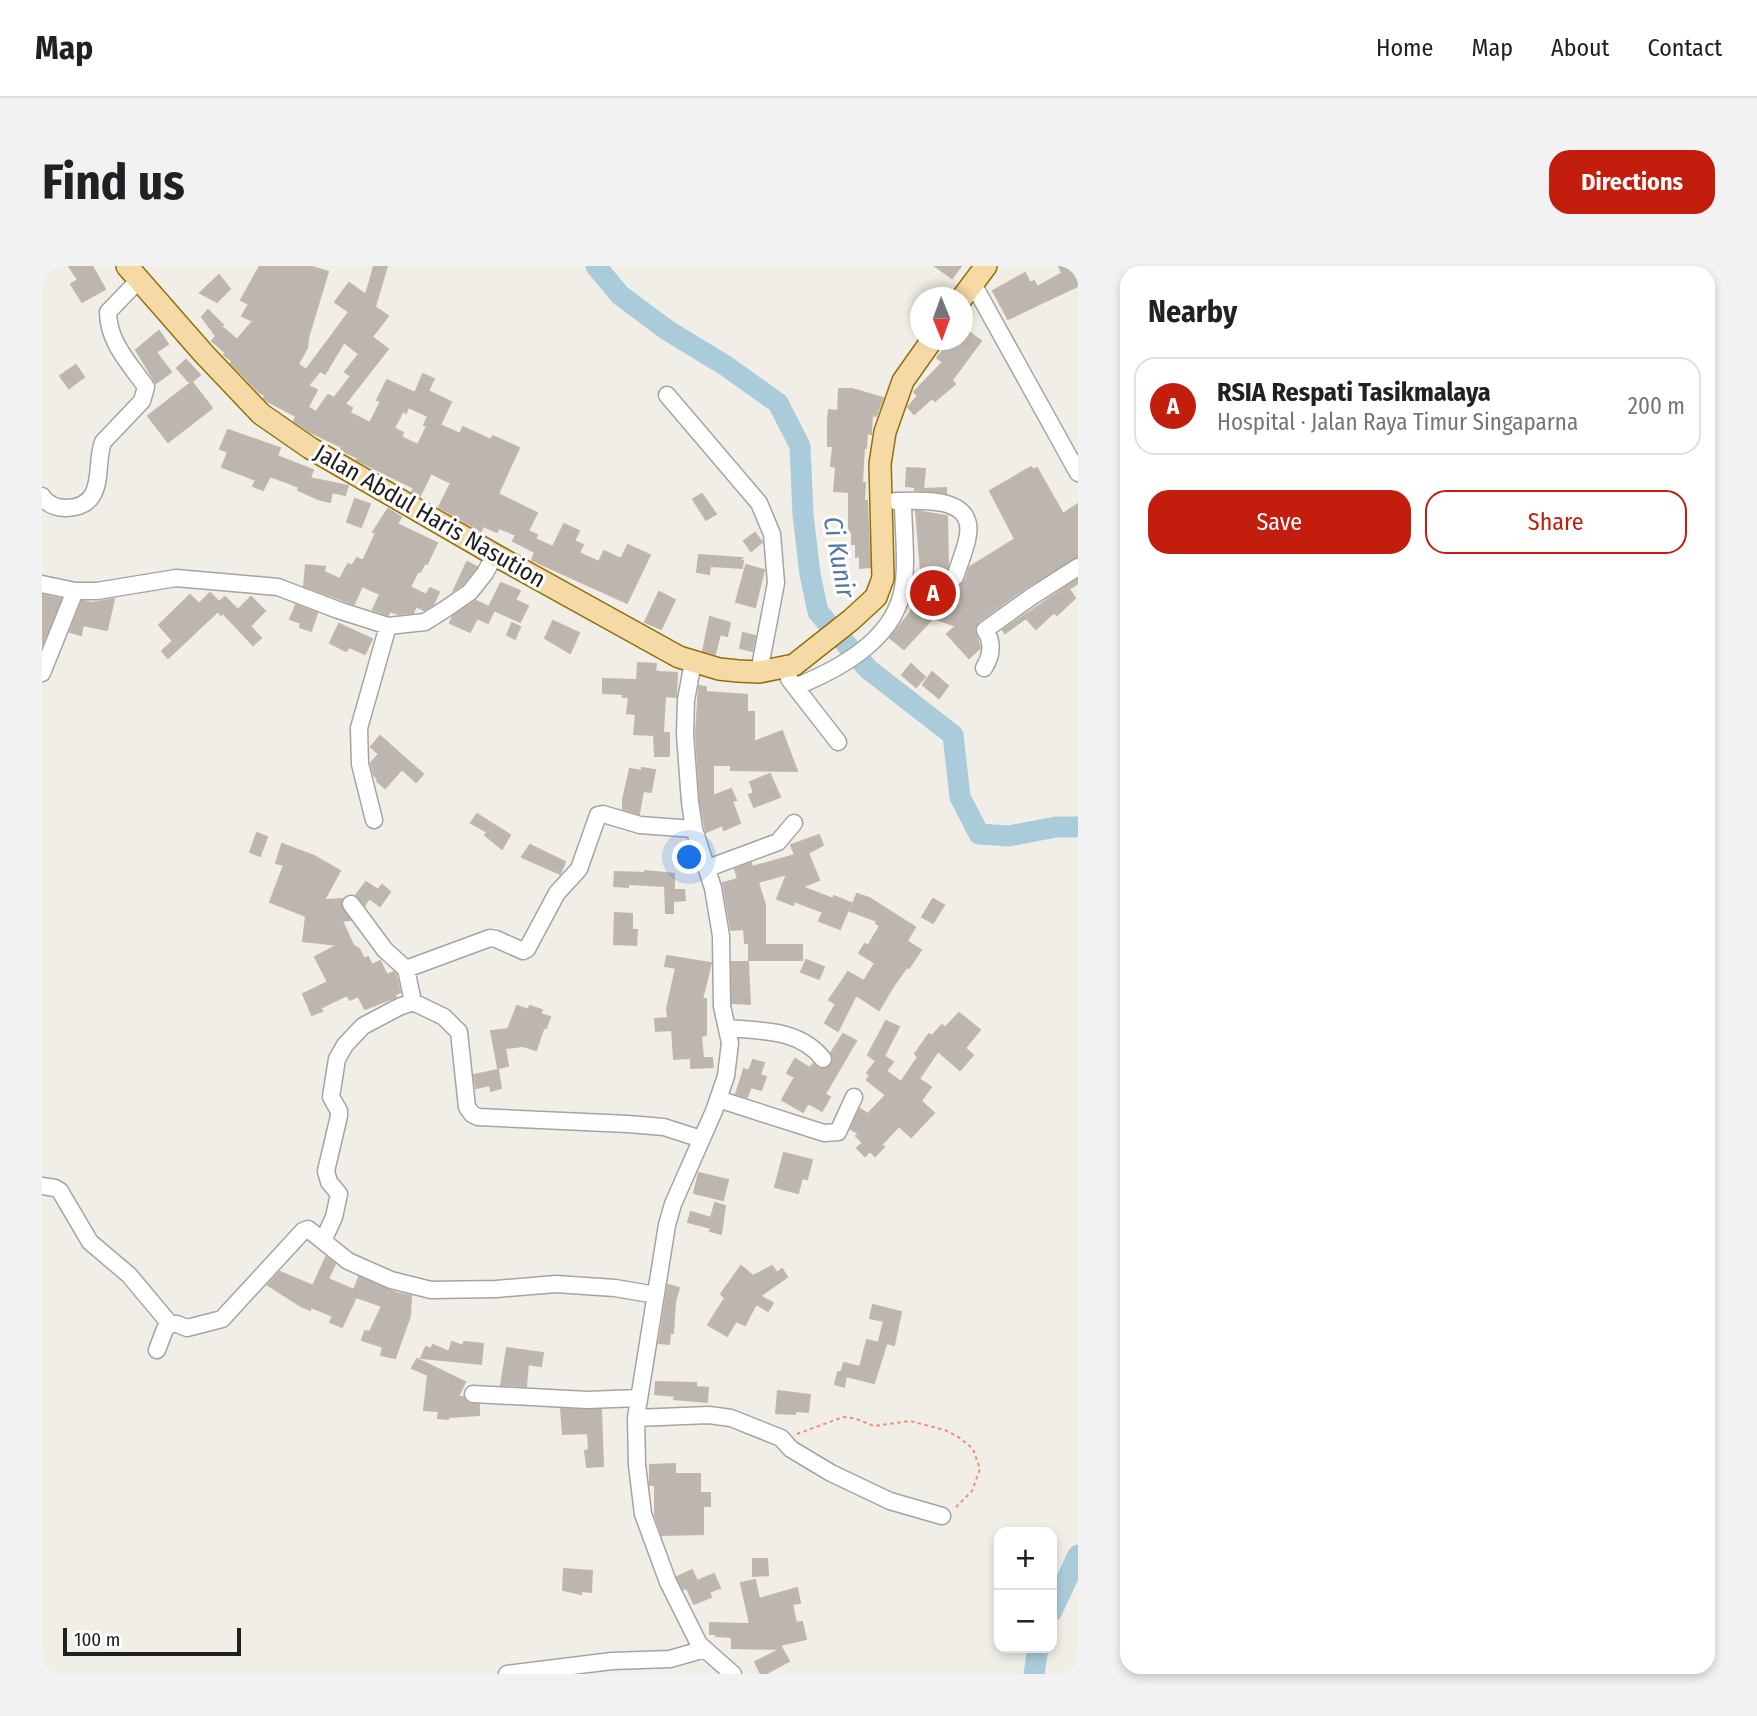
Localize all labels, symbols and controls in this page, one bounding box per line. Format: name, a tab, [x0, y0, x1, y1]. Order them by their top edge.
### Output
text: Map	[35, 28, 93, 68]
text: Home	[1376, 34, 1433, 62]
text: Map	[1471, 34, 1513, 62]
text: About	[1551, 34, 1609, 62]
text: Contact	[1647, 34, 1722, 62]
button: Directions	[1549, 150, 1715, 214]
text: Find us	[42, 153, 185, 212]
north arrow	[910, 287, 973, 350]
text: Nearby	[1148, 294, 1237, 330]
text: RSIA Respati Tasikmalaya	[1217, 377, 1491, 408]
text: A	[1167, 392, 1179, 420]
text: 200 m	[1628, 392, 1685, 420]
text: Hospital · Jalan Raya Timur Singaparna	[1217, 408, 1578, 436]
street label: Jalan Abdul Haris Nasution	[310, 438, 550, 594]
button: Save	[1148, 490, 1411, 554]
button: Share	[1425, 490, 1687, 554]
water label: Ci Kunir	[817, 514, 862, 601]
pin: A	[910, 567, 956, 619]
your location	[672, 840, 706, 874]
map controls	[994, 1527, 1057, 1653]
button: +	[994, 1527, 1057, 1590]
button: −	[994, 1590, 1057, 1653]
scale bar	[63, 1625, 242, 1657]
text: 100 m	[74, 1628, 120, 1651]

